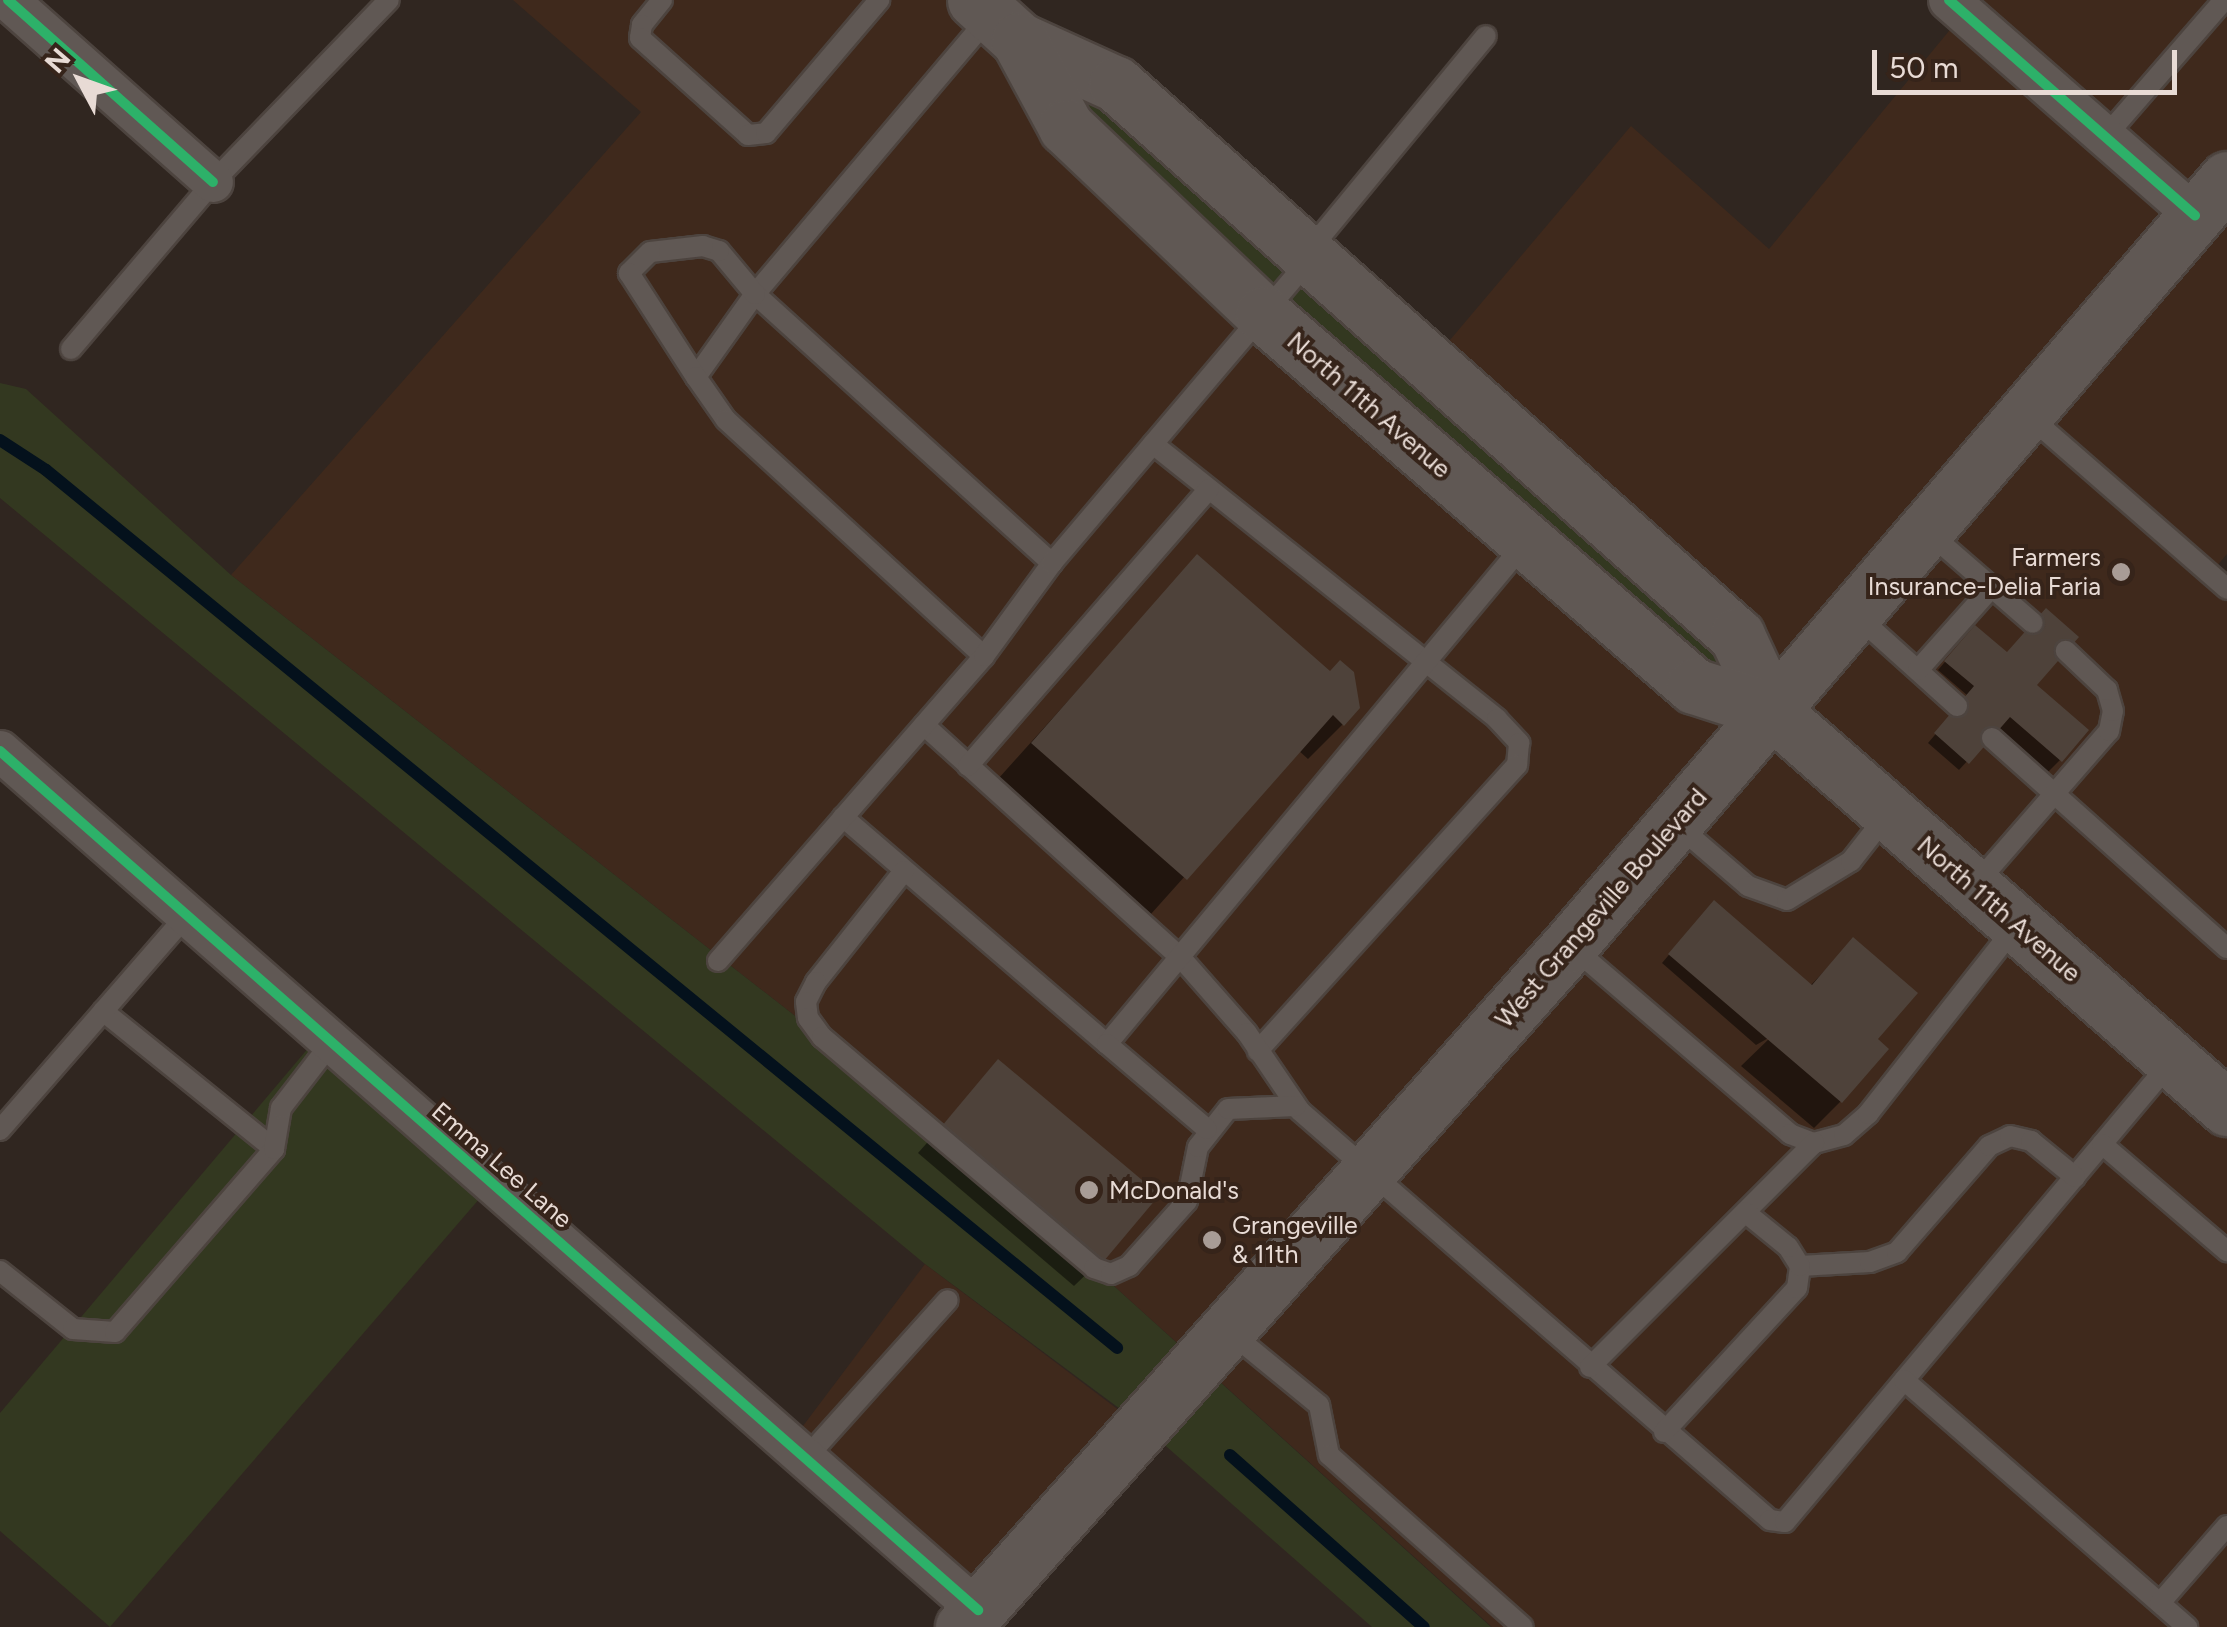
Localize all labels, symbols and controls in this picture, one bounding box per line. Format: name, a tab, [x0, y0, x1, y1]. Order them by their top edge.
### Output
north arrow	[30, 30, 130, 130]
scale bar	[1877, 30, 2182, 92]
text: N	[37, 41, 77, 80]
text: 50 m	[1889, 49, 1958, 86]
street label: North 11th Avenue	[1281, 326, 1457, 484]
place label: Farmers Insurance-Delia Faria	[1868, 543, 2101, 602]
marker: Farmers Insurance-Delia Faria	[2110, 561, 2132, 583]
street label: West Grangeville Boulevard	[1489, 782, 1713, 1034]
street label: North 11th Avenue	[1911, 830, 2087, 988]
street label: Emma Lee Lane	[426, 1096, 578, 1234]
place label: McDonald's	[1109, 1175, 1239, 1205]
marker: McDonald's	[1078, 1179, 1100, 1201]
place label: Grangeville & 11th	[1232, 1211, 1358, 1270]
marker: Grangeville & 11th	[1201, 1229, 1223, 1251]

